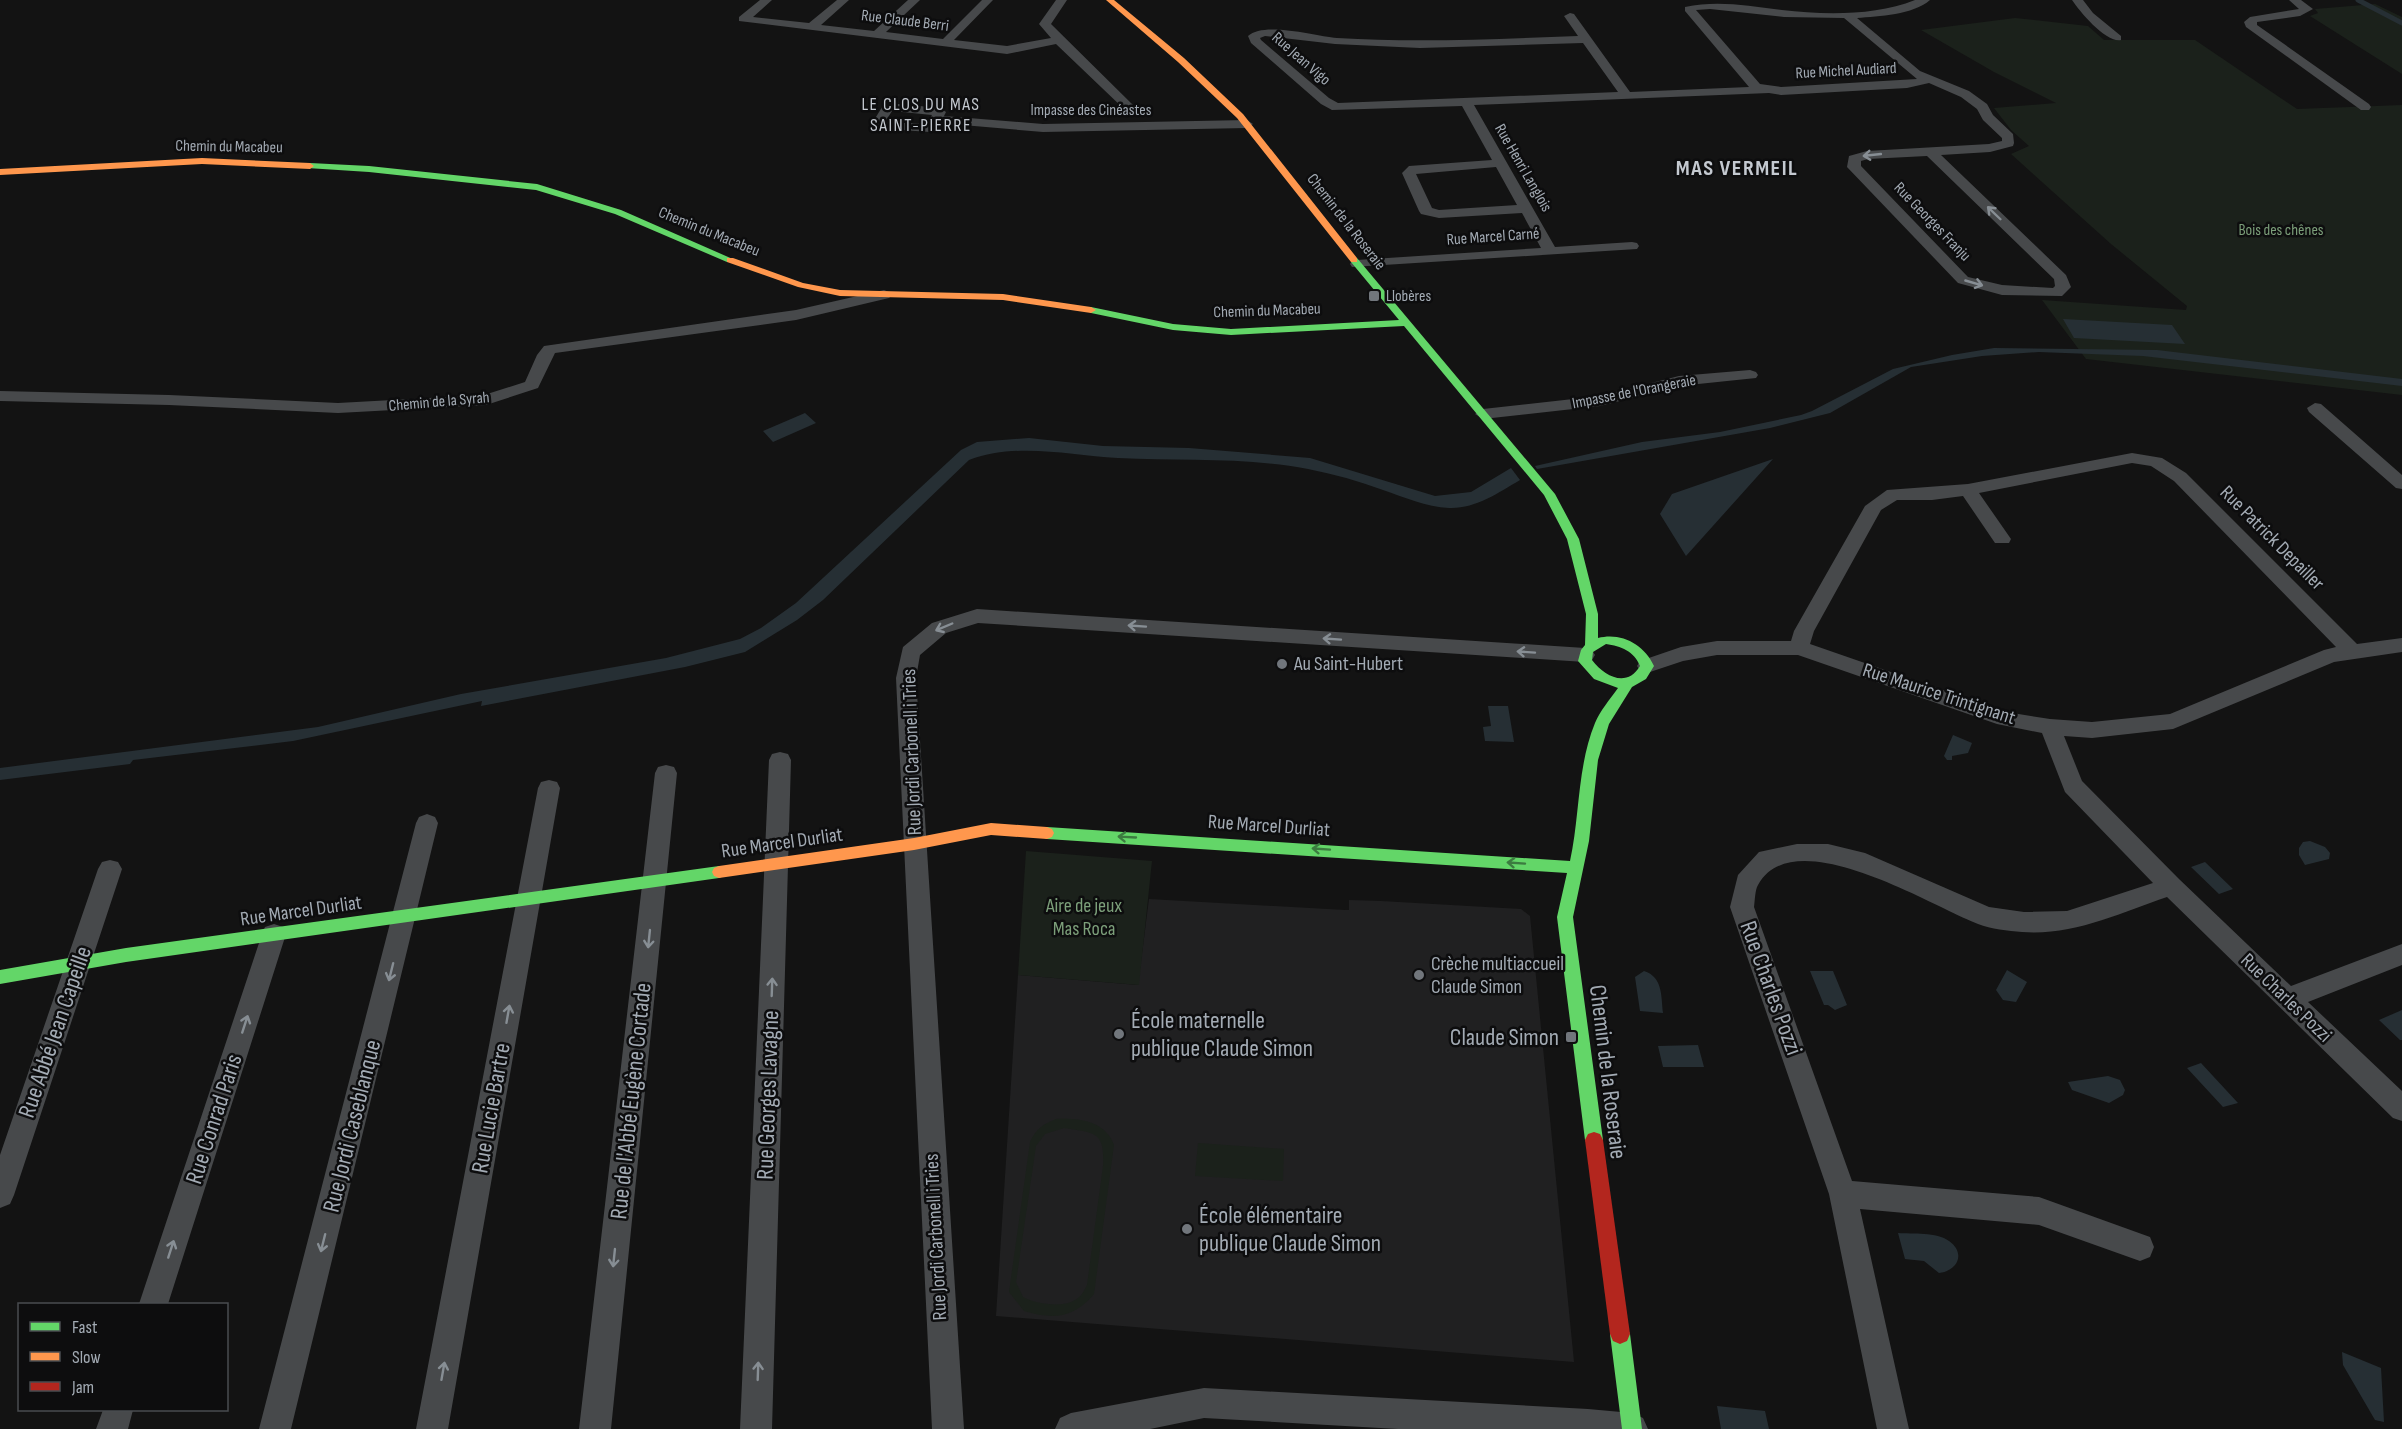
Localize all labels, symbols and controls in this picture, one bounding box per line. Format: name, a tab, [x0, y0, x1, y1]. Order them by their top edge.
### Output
street label: Rue Claude Berri	[860, 6, 950, 36]
street label: Rue Jean Vigo	[1268, 28, 1334, 90]
street label: Rue Michel Audiard	[1795, 59, 1897, 83]
district label: LE CLOS DU MAS SAINT-PIERRE	[861, 94, 981, 136]
street label: Impasse des Cinéastes	[1031, 101, 1152, 120]
street label: Rue Henri Langlois	[1490, 121, 1556, 215]
street label: Chemin du Macabeu	[175, 137, 283, 157]
one-way arrow	[1863, 150, 1883, 161]
district label: MAS VERMEIL	[1676, 155, 1798, 182]
street label: Chemin de la Roseraie	[1303, 170, 1389, 274]
street label: Rue Georges Franju	[1890, 179, 1974, 265]
street label: Chemin du Macabeu	[656, 203, 762, 261]
one-way arrow	[1987, 206, 2002, 220]
park label: Bois des chênes	[2238, 221, 2324, 240]
street label: Rue Marcel Carné	[1446, 224, 1540, 250]
one-way arrow	[1964, 278, 1983, 289]
place label: Llobères	[1386, 287, 1431, 306]
marker: Llobères	[1367, 289, 1381, 303]
street label: Chemin du Macabeu	[1213, 300, 1321, 322]
street label: Impasse de l'Orangeraie	[1571, 371, 1697, 413]
street label: Chemin de la Syrah	[388, 388, 490, 416]
street label: Rue Patrick Depailler	[2215, 481, 2329, 595]
one-way arrow	[1128, 621, 1148, 632]
one-way arrow	[936, 622, 954, 634]
one-way arrow	[1322, 633, 1342, 644]
one-way arrow	[1517, 646, 1537, 657]
place label: Au Saint-Hubert	[1293, 652, 1403, 676]
marker: Au Saint-Hubert	[1275, 657, 1289, 671]
street label: Rue Maurice Trintignant	[1860, 658, 2018, 730]
street label: Rue Jordi Carbonell i Tries	[897, 668, 927, 836]
street label: Rue Marcel Durliat	[1207, 810, 1331, 842]
street label: Rue Marcel Durliat	[720, 823, 844, 863]
one-way arrow	[1117, 831, 1137, 842]
one-way arrow	[1312, 844, 1332, 855]
one-way arrow	[1507, 857, 1527, 868]
street label: Rue Marcel Durliat	[239, 891, 363, 931]
park label: Aire de jeux Mas Roca	[1045, 894, 1122, 941]
street label: Rue Charles Pozzi	[1733, 917, 1809, 1059]
one-way arrow	[643, 928, 654, 948]
street label: Rue Abbé Jean Capeille	[12, 942, 98, 1122]
street label: Rue Charles Pozzi	[2235, 949, 2337, 1047]
place label: Crèche multiaccueil Claude Simon	[1431, 952, 1564, 999]
one-way arrow	[385, 963, 397, 982]
marker: Crèche multiaccueil Claude Simon	[1412, 968, 1426, 982]
one-way arrow	[766, 977, 778, 997]
street label: Rue de l'Abbé Eugène Cortade	[604, 981, 658, 1221]
street label: Chemin de la Roseraie	[1583, 983, 1633, 1161]
one-way arrow	[503, 1005, 514, 1025]
place label: École maternelle publique Claude Simon	[1131, 1006, 1313, 1063]
street label: Rue Georges Lavagne	[751, 1010, 785, 1180]
one-way arrow	[240, 1015, 251, 1034]
place label: Claude Simon	[1450, 1023, 1559, 1052]
marker: École maternelle publique Claude Simon	[1112, 1027, 1126, 1041]
marker: Claude Simon	[1564, 1030, 1578, 1044]
street label: Rue Jordi Caseblanque	[317, 1037, 387, 1215]
street label: Rue Lucie Bartre	[465, 1041, 517, 1175]
street label: Rue Conrad Paris	[179, 1050, 249, 1188]
street label: Rue Jordi Carbonell i Tries	[920, 1153, 952, 1321]
place label: École élémentaire publique Claude Simon	[1199, 1201, 1381, 1258]
marker: École élémentaire publique Claude Simon	[1180, 1222, 1194, 1236]
one-way arrow	[316, 1233, 328, 1252]
one-way arrow	[166, 1240, 177, 1259]
one-way arrow	[608, 1247, 619, 1267]
legend	[18, 1303, 228, 1411]
text: Fast	[72, 1317, 98, 1338]
text: Slow	[72, 1347, 101, 1368]
one-way arrow	[752, 1361, 764, 1381]
one-way arrow	[438, 1362, 449, 1382]
text: Jam	[71, 1377, 94, 1398]

